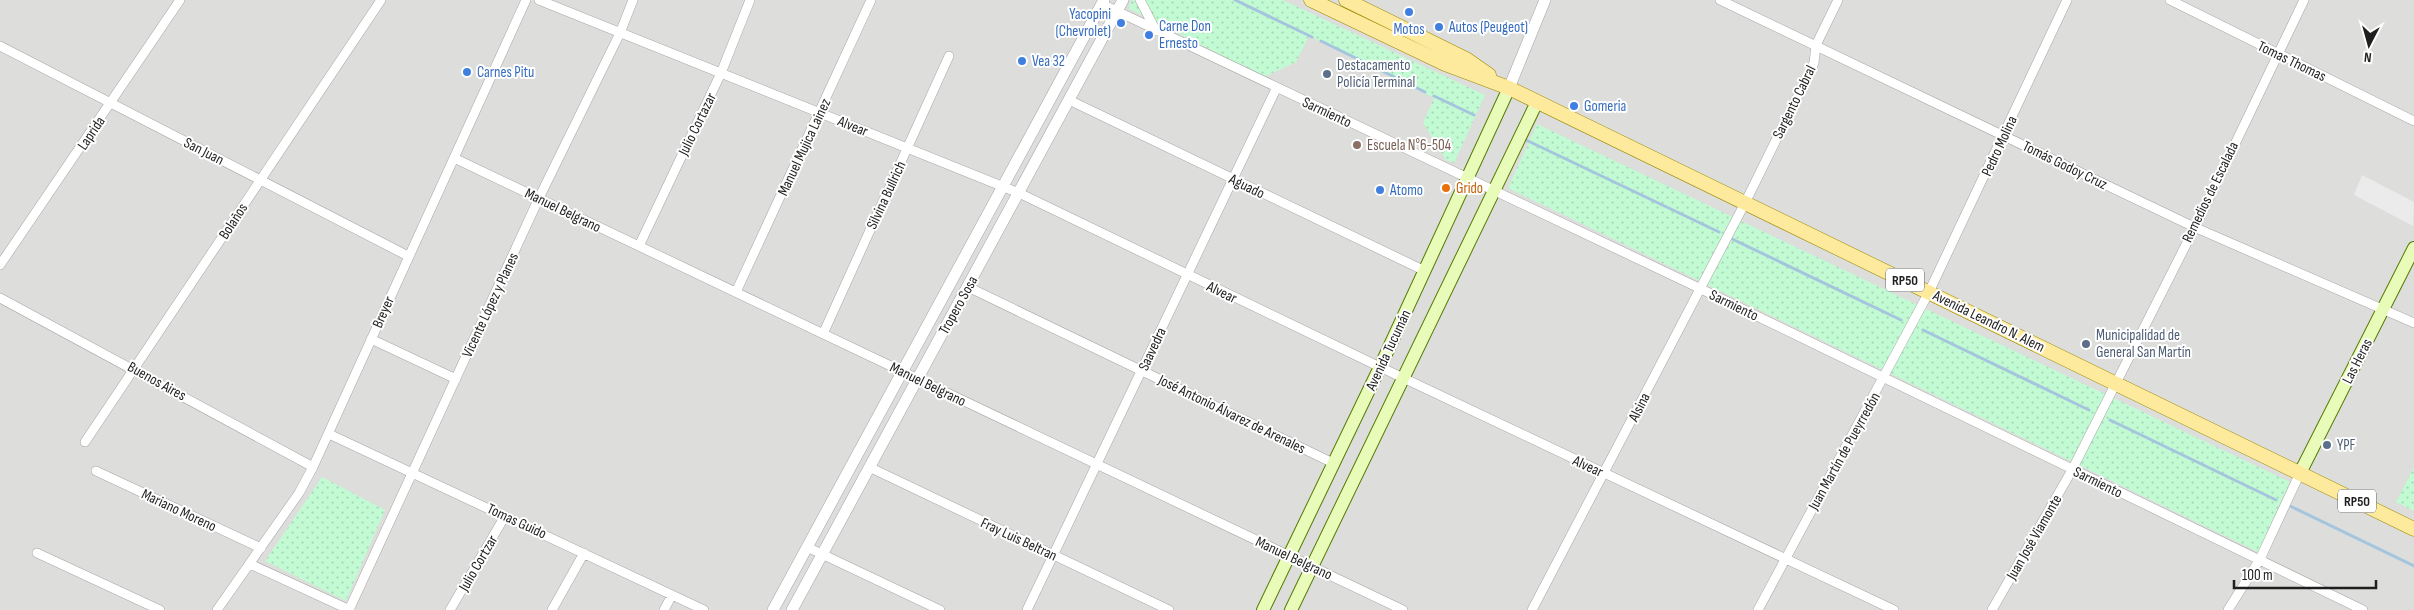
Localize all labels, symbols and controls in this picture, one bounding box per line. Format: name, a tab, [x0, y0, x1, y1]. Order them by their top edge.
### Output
place label: Yacopini (Chevrolet)	[1055, 5, 1111, 41]
marker: Motos	[1403, 6, 1415, 18]
marker: Yacopini (Chevrolet)	[1115, 17, 1127, 29]
place label: Carne Don Ernesto	[1159, 17, 1211, 53]
place label: Autos (Peugeot)	[1448, 18, 1528, 37]
place label: Motos	[1393, 20, 1425, 39]
north arrow	[2344, 20, 2394, 70]
marker: Autos (Peugeot)	[1433, 21, 1445, 33]
marker: Carne Don Ernesto	[1143, 29, 1155, 41]
street label: Tomas Thomas	[2254, 37, 2329, 86]
text: N	[2363, 49, 2372, 66]
place label: Vea 32	[1032, 52, 1065, 71]
marker: Vea 32	[1016, 55, 1028, 67]
place label: Destacamento Policía Terminal	[1337, 56, 1415, 92]
street label: Sargento Cabral	[1769, 62, 1820, 142]
place label: Carnes Pitu	[477, 63, 534, 82]
marker: Carnes Pitu	[461, 66, 473, 78]
marker: Destacamento Policía Terminal	[1321, 68, 1333, 80]
street label: Julio Cortazar	[674, 89, 721, 160]
street label: Sarmiento	[1299, 93, 1354, 132]
street label: Manuel Mujica Lainez	[774, 95, 836, 199]
place label: Gomeria	[1584, 97, 1626, 116]
marker: Gomeria	[1568, 100, 1580, 112]
street label: Alvear	[834, 111, 871, 141]
street label: Laprida	[73, 113, 110, 154]
street label: Pedro Molina	[1977, 113, 2022, 179]
street label: San Juan	[181, 133, 227, 170]
place label: Escuela N°6-504	[1367, 136, 1451, 155]
street label: Tomás Godoy Cruz	[2019, 137, 2111, 194]
street label: Remedios de Escalada	[2178, 138, 2243, 246]
marker: Escuela N°6-504	[1351, 139, 1363, 151]
street label: Silvina Bullrich	[862, 158, 911, 232]
street label: Aguado	[1225, 169, 1268, 203]
place label: Grido	[1456, 179, 1483, 198]
place label: Atomo	[1389, 181, 1423, 200]
marker: Grido	[1440, 182, 1452, 194]
street label: Manuel Belgrano	[522, 184, 604, 237]
marker: Atomo	[1374, 184, 1386, 196]
street label: Bolaños	[215, 200, 252, 243]
street label: Vicente López y Planes	[458, 250, 523, 361]
road number: RP50	[1886, 268, 1924, 292]
street label: Tropero Sosa	[935, 272, 982, 338]
street label: Alvear	[1203, 277, 1241, 308]
street label: Sarmiento	[1706, 285, 1761, 325]
street label: Avenida Leandro N. Alem	[1929, 286, 2048, 357]
street label: Breyer	[368, 293, 399, 331]
street label: Avenida Tucumán	[1361, 307, 1415, 395]
street label: Saavedra	[1134, 324, 1171, 374]
place label: Municipalidad de General San Martín	[2096, 326, 2191, 362]
street label: Las Heras	[2338, 336, 2377, 387]
marker: Municipalidad de General San Martín	[2080, 338, 2092, 350]
street label: Buenos Aires	[124, 358, 189, 405]
street label: Manuel Belgrano	[887, 358, 969, 411]
street label: José Antonio Álvarez de Arenales	[1154, 370, 1308, 458]
street label: Alsina	[1624, 389, 1655, 426]
street label: Juan Martín de Pueyrredón	[1804, 389, 1885, 514]
place label: YPF	[2337, 436, 2356, 455]
marker: YPF	[2321, 439, 2333, 451]
street label: Alvear	[1569, 451, 1607, 482]
street label: Sarmiento	[2070, 462, 2125, 502]
street label: Mariano Moreno	[138, 485, 219, 536]
road number: RP50	[2338, 490, 2376, 512]
street label: Juan José Viamonte	[2002, 491, 2066, 584]
street label: Tomas Guido	[484, 499, 550, 543]
street label: Fray Luis Beltran	[977, 513, 1060, 565]
street label: Julio Cortzar	[454, 531, 502, 596]
street label: Manuel Belgrano	[1252, 532, 1335, 585]
scale bar	[2234, 558, 2376, 590]
text: 100 m	[2242, 566, 2273, 585]

